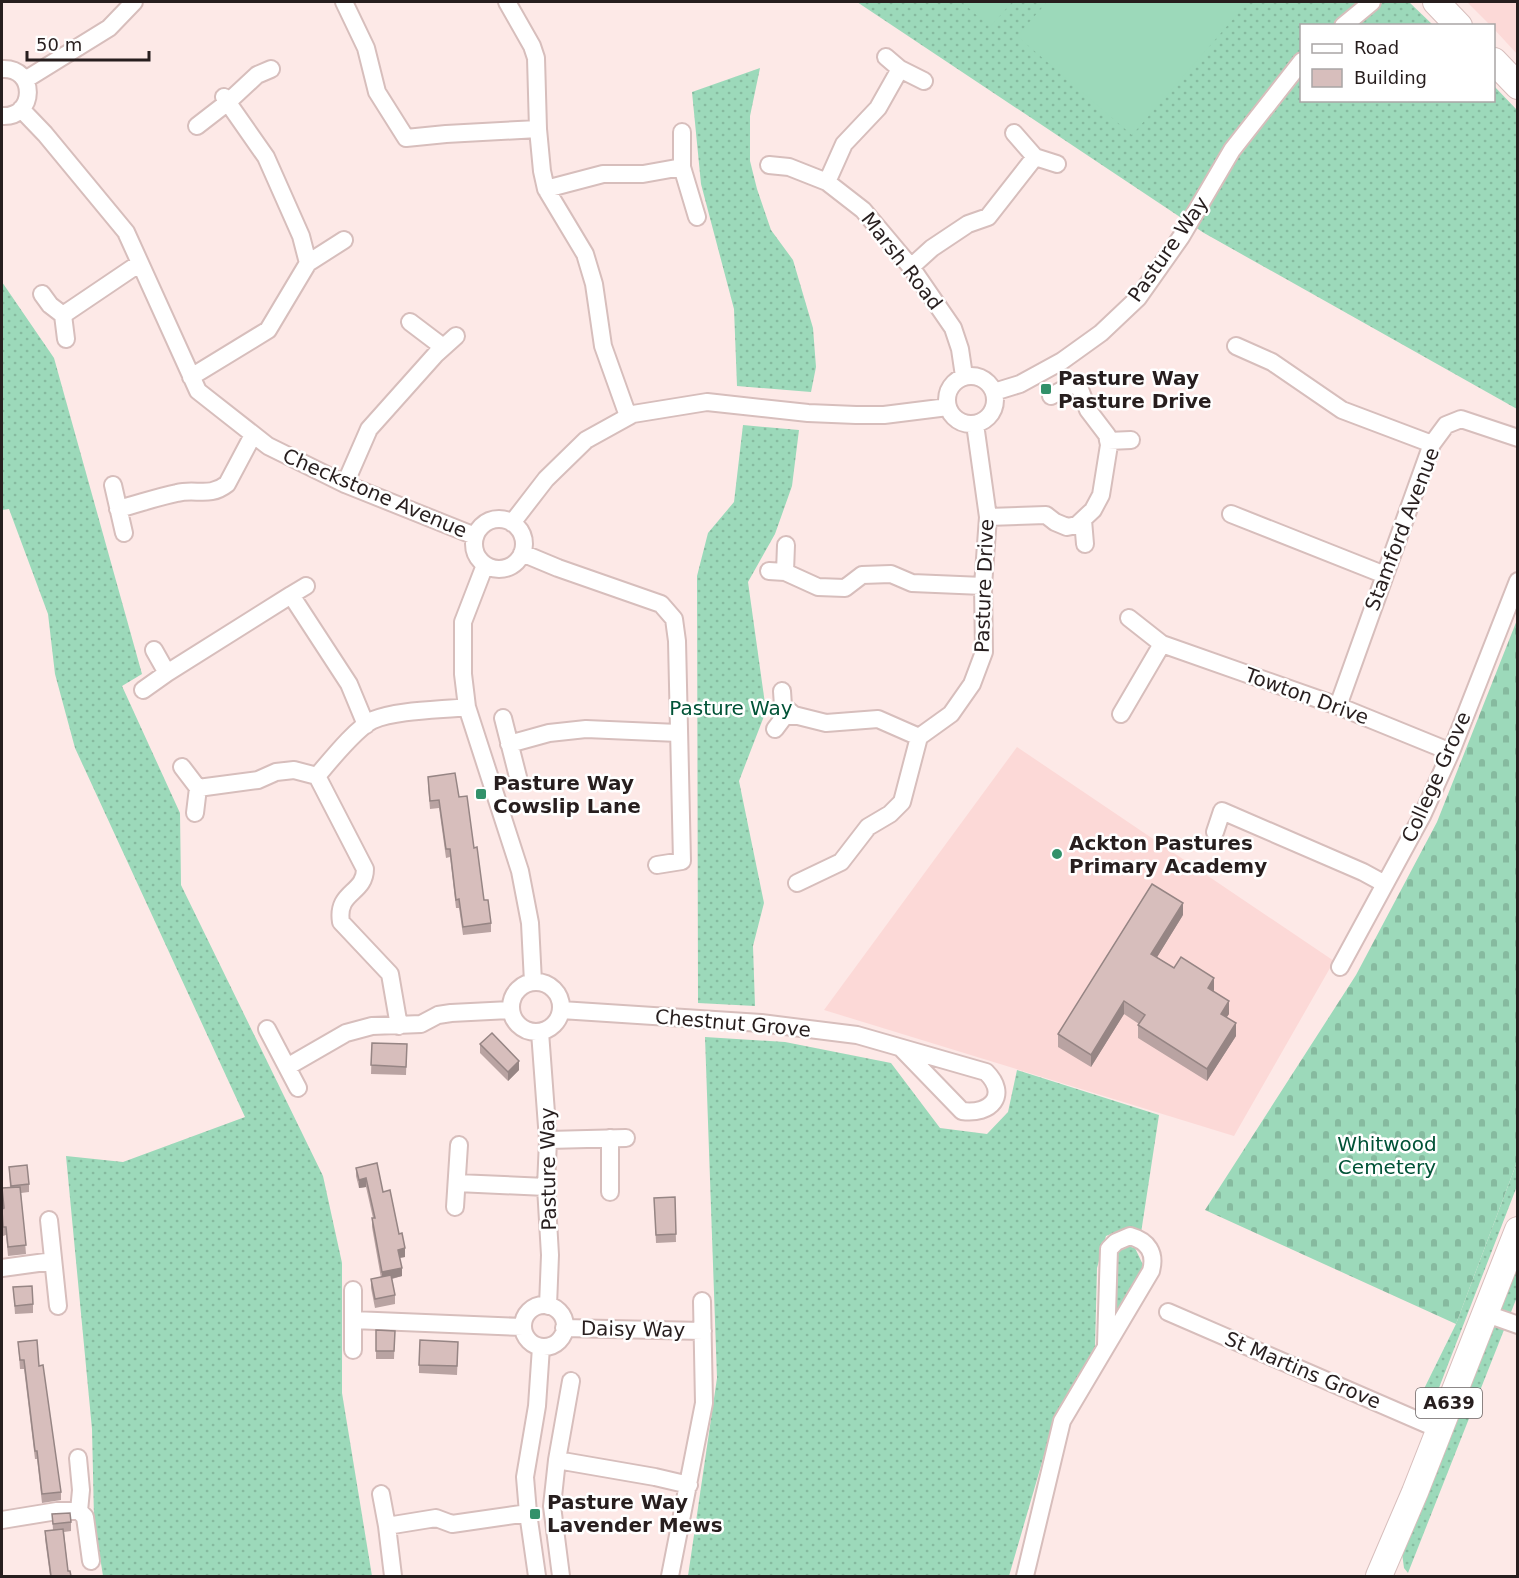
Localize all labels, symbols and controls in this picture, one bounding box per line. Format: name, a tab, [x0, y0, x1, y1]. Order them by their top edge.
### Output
scale bar	[27, 24, 148, 62]
legend	[1300, 24, 1495, 102]
text: 50 m	[36, 34, 82, 55]
text: Road	[1354, 37, 1399, 58]
text: Building	[1354, 67, 1427, 88]
street label: Pasture Way	[1123, 191, 1213, 306]
street label: Marsh Road	[856, 207, 948, 315]
place label: Pasture Way Pasture Drive	[1058, 366, 1212, 413]
marker: Pasture Way Pasture Drive	[1039, 382, 1053, 396]
street label: Checkstone Avenue	[279, 443, 471, 543]
street label: Stamford Avenue	[1360, 444, 1444, 614]
street label: Pasture Drive	[970, 519, 998, 653]
street label: Towton Drive	[1241, 662, 1372, 729]
park label: Pasture Way	[669, 696, 793, 720]
street label: College Grove	[1396, 708, 1476, 846]
place label: Pasture Way Cowslip Lane	[493, 771, 641, 818]
marker: Pasture Way Cowslip Lane	[474, 787, 488, 801]
place label: Ackton Pastures Primary Academy	[1069, 831, 1267, 878]
marker: Ackton Pastures Primary Academy	[1050, 847, 1064, 861]
street label: Chestnut Grove	[654, 1004, 812, 1042]
street label: Pasture Way	[535, 1107, 561, 1231]
park label: Whitwood Cemetery	[1337, 1132, 1437, 1179]
street label: Daisy Way	[581, 1316, 686, 1342]
street label: St Martins Grove	[1221, 1326, 1385, 1414]
road number: A639	[1416, 1388, 1482, 1418]
place label: Pasture Way Lavender Mews	[547, 1490, 723, 1537]
marker: Pasture Way Lavender Mews	[528, 1507, 542, 1521]

